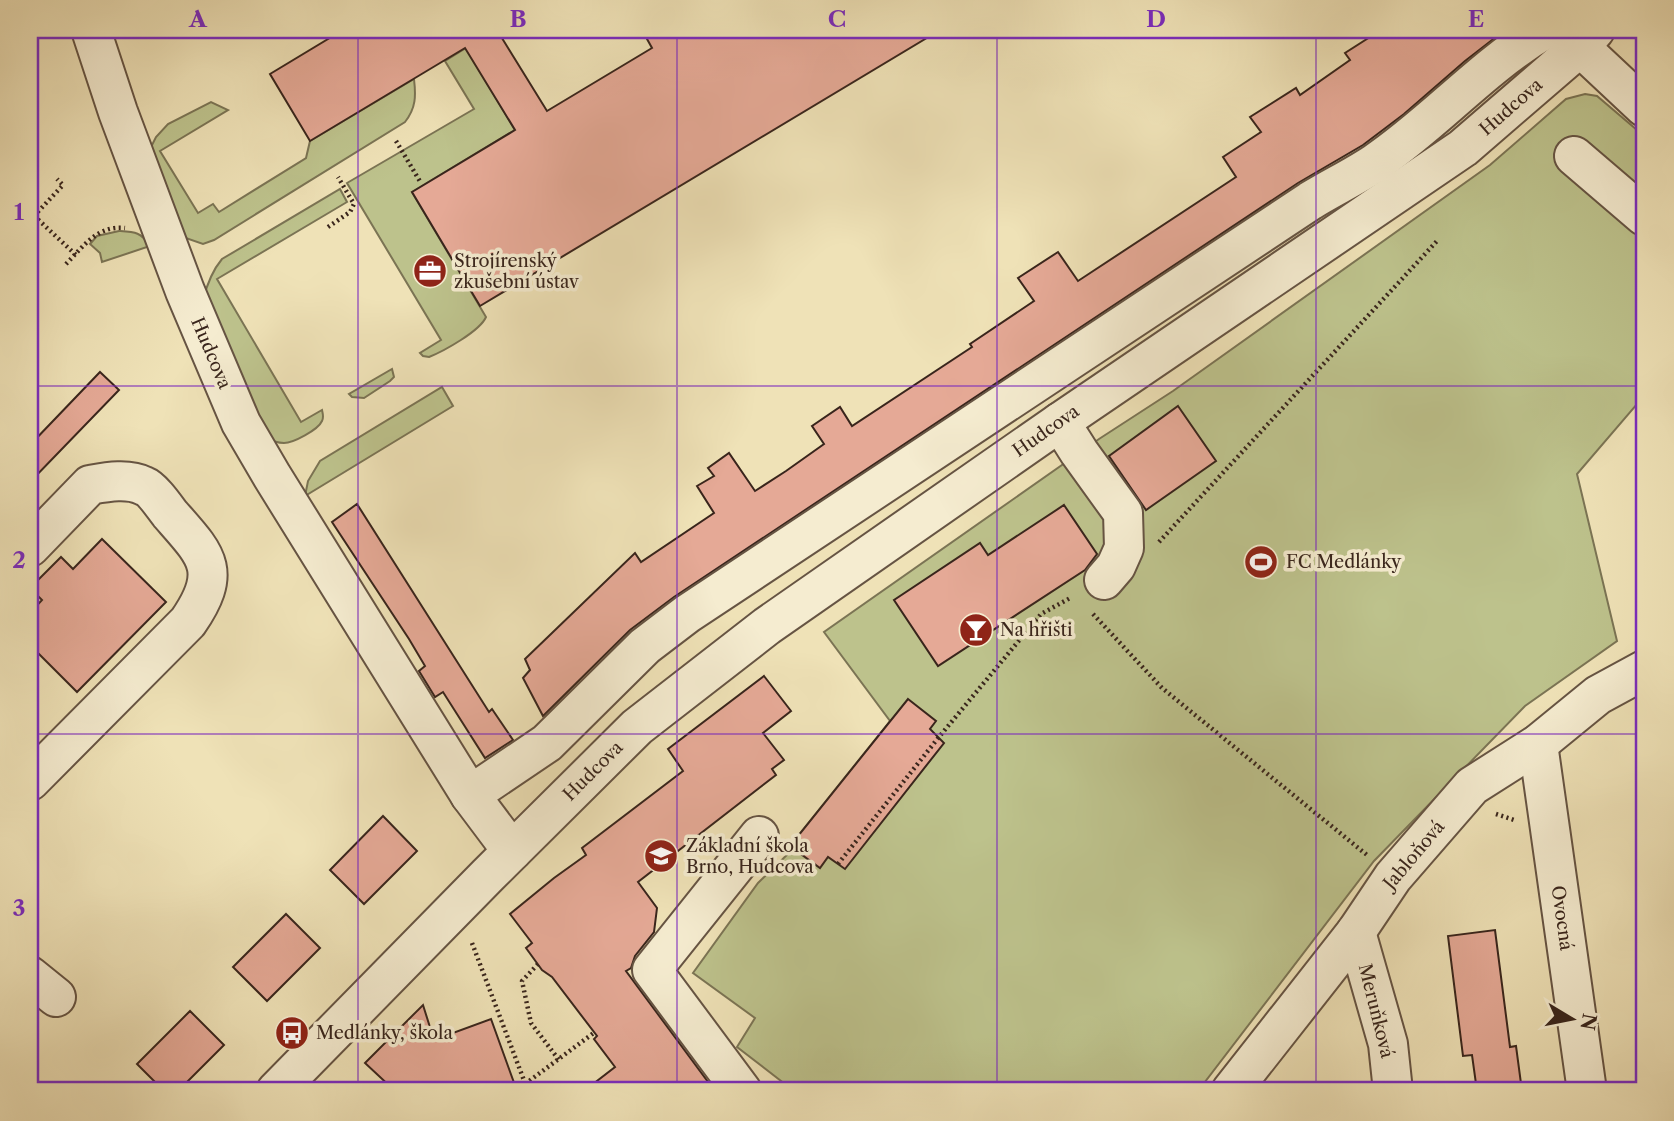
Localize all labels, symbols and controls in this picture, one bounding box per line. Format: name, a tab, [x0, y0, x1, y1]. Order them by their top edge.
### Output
text: A	[188, 5, 208, 33]
text: B	[509, 5, 527, 33]
text: C	[828, 5, 846, 33]
text: D	[1146, 5, 1166, 33]
text: E	[1468, 5, 1484, 33]
street label: Hudcova	[1475, 73, 1547, 140]
text: 1	[14, 198, 25, 226]
place label: Strojírenský zkušební ústav	[454, 250, 579, 293]
office icon: Strojírenský zkušební ústav	[411, 252, 449, 290]
street label: Hudcova	[186, 314, 236, 393]
street label: Hudcova	[1009, 400, 1084, 462]
sports icon: FC Medlánky	[1242, 543, 1280, 581]
text: 2	[12, 546, 26, 574]
place label: FC Medlánky	[1286, 551, 1402, 573]
bar icon: Na hřišti	[957, 611, 995, 649]
place label: Na hřišti	[1000, 619, 1073, 641]
street label: Hudcova	[558, 736, 628, 806]
street label: Jabloňová	[1377, 816, 1449, 896]
place label: Základní škola Brno, Hudcova	[686, 835, 814, 878]
school or university icon: Základní škola Brno, Hudcova	[642, 837, 680, 875]
street label: Ovocná	[1547, 884, 1578, 952]
text: 3	[13, 894, 26, 922]
street label: Meruňková	[1354, 962, 1398, 1061]
north arrow	[1538, 984, 1608, 1054]
text: N	[1575, 1012, 1601, 1032]
bus stop icon: Medlánky, škola	[273, 1014, 311, 1052]
place label: Medlánky, škola	[316, 1022, 453, 1044]

